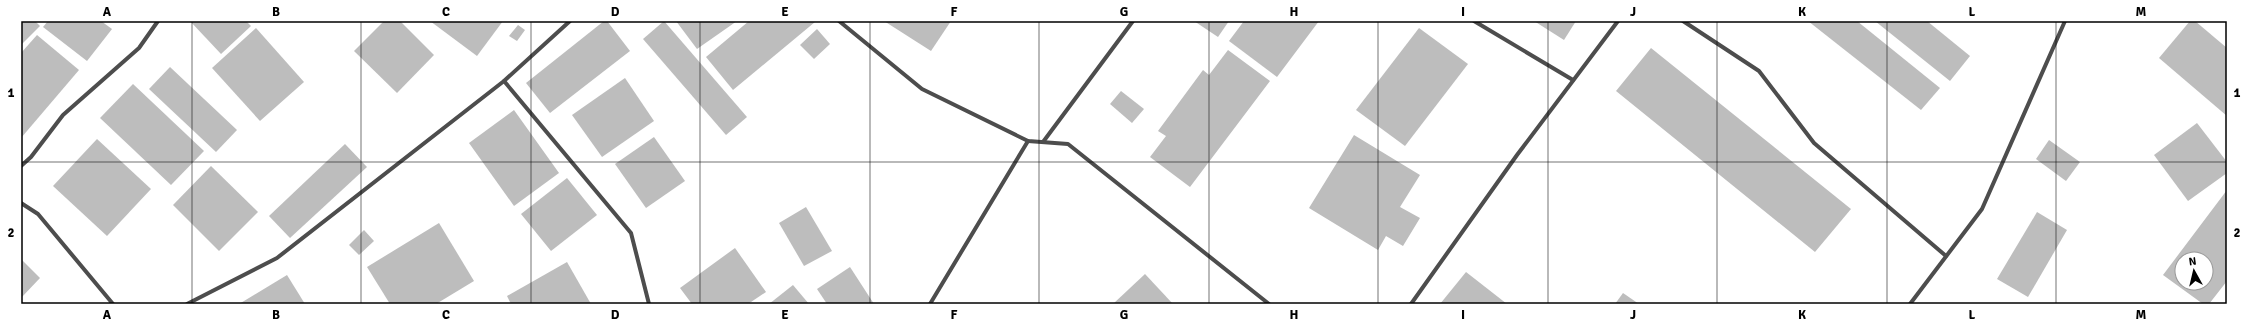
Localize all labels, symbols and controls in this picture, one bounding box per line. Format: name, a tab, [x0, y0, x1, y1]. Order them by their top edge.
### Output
text: A	[103, 4, 112, 20]
text: B	[272, 4, 280, 20]
text: C	[442, 4, 450, 20]
text: D	[611, 4, 620, 20]
text: E	[781, 4, 789, 20]
text: F	[951, 4, 958, 20]
text: G	[1120, 4, 1128, 20]
text: H	[1290, 4, 1298, 20]
text: I	[1461, 4, 1465, 20]
text: J	[1630, 4, 1636, 20]
text: K	[1798, 4, 1806, 20]
text: L	[1969, 4, 1976, 20]
text: M	[2136, 4, 2147, 20]
text: 1	[7, 85, 15, 101]
text: 1	[2233, 85, 2241, 101]
text: 2	[7, 225, 15, 241]
text: 2	[2233, 225, 2241, 241]
north arrow	[2174, 251, 2214, 291]
text: N	[2188, 255, 2197, 269]
text: A	[103, 307, 112, 323]
text: B	[272, 307, 280, 323]
text: C	[442, 307, 450, 323]
text: D	[611, 307, 620, 323]
text: E	[781, 307, 789, 323]
text: F	[951, 307, 958, 323]
text: G	[1120, 307, 1128, 323]
text: H	[1290, 307, 1298, 323]
text: I	[1461, 307, 1465, 323]
text: J	[1630, 307, 1636, 323]
text: K	[1798, 307, 1806, 323]
text: L	[1969, 307, 1976, 323]
text: M	[2136, 307, 2147, 323]

